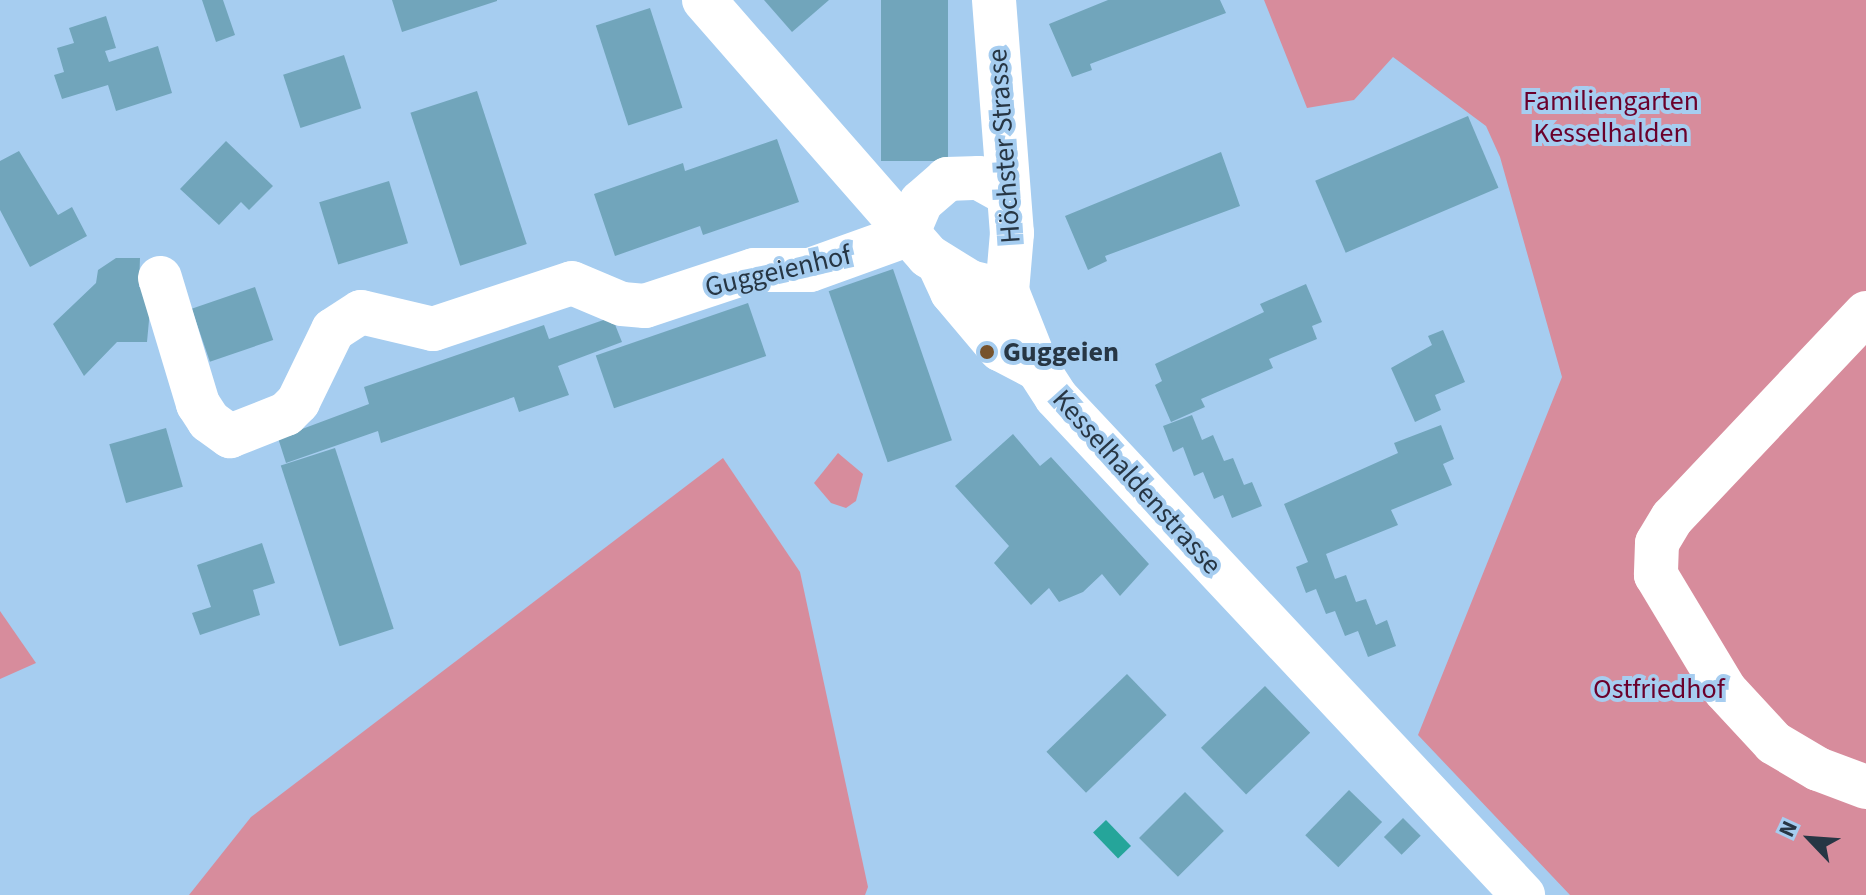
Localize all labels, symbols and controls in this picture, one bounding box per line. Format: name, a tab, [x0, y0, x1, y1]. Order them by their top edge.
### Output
street label: Höchster Strasse	[980, 47, 1028, 245]
park label: Familiengarten Kesselhalden	[1523, 84, 1699, 150]
street label: Guggeienhof	[702, 238, 854, 304]
place label: Guggeien	[1003, 335, 1119, 369]
marker: Guggeien	[978, 343, 996, 361]
street label: Kesselhaldenstrasse	[1045, 383, 1229, 581]
park label: Ostfriedhof	[1593, 672, 1725, 706]
north arrow	[1770, 799, 1850, 879]
text: N	[1771, 815, 1806, 842]

